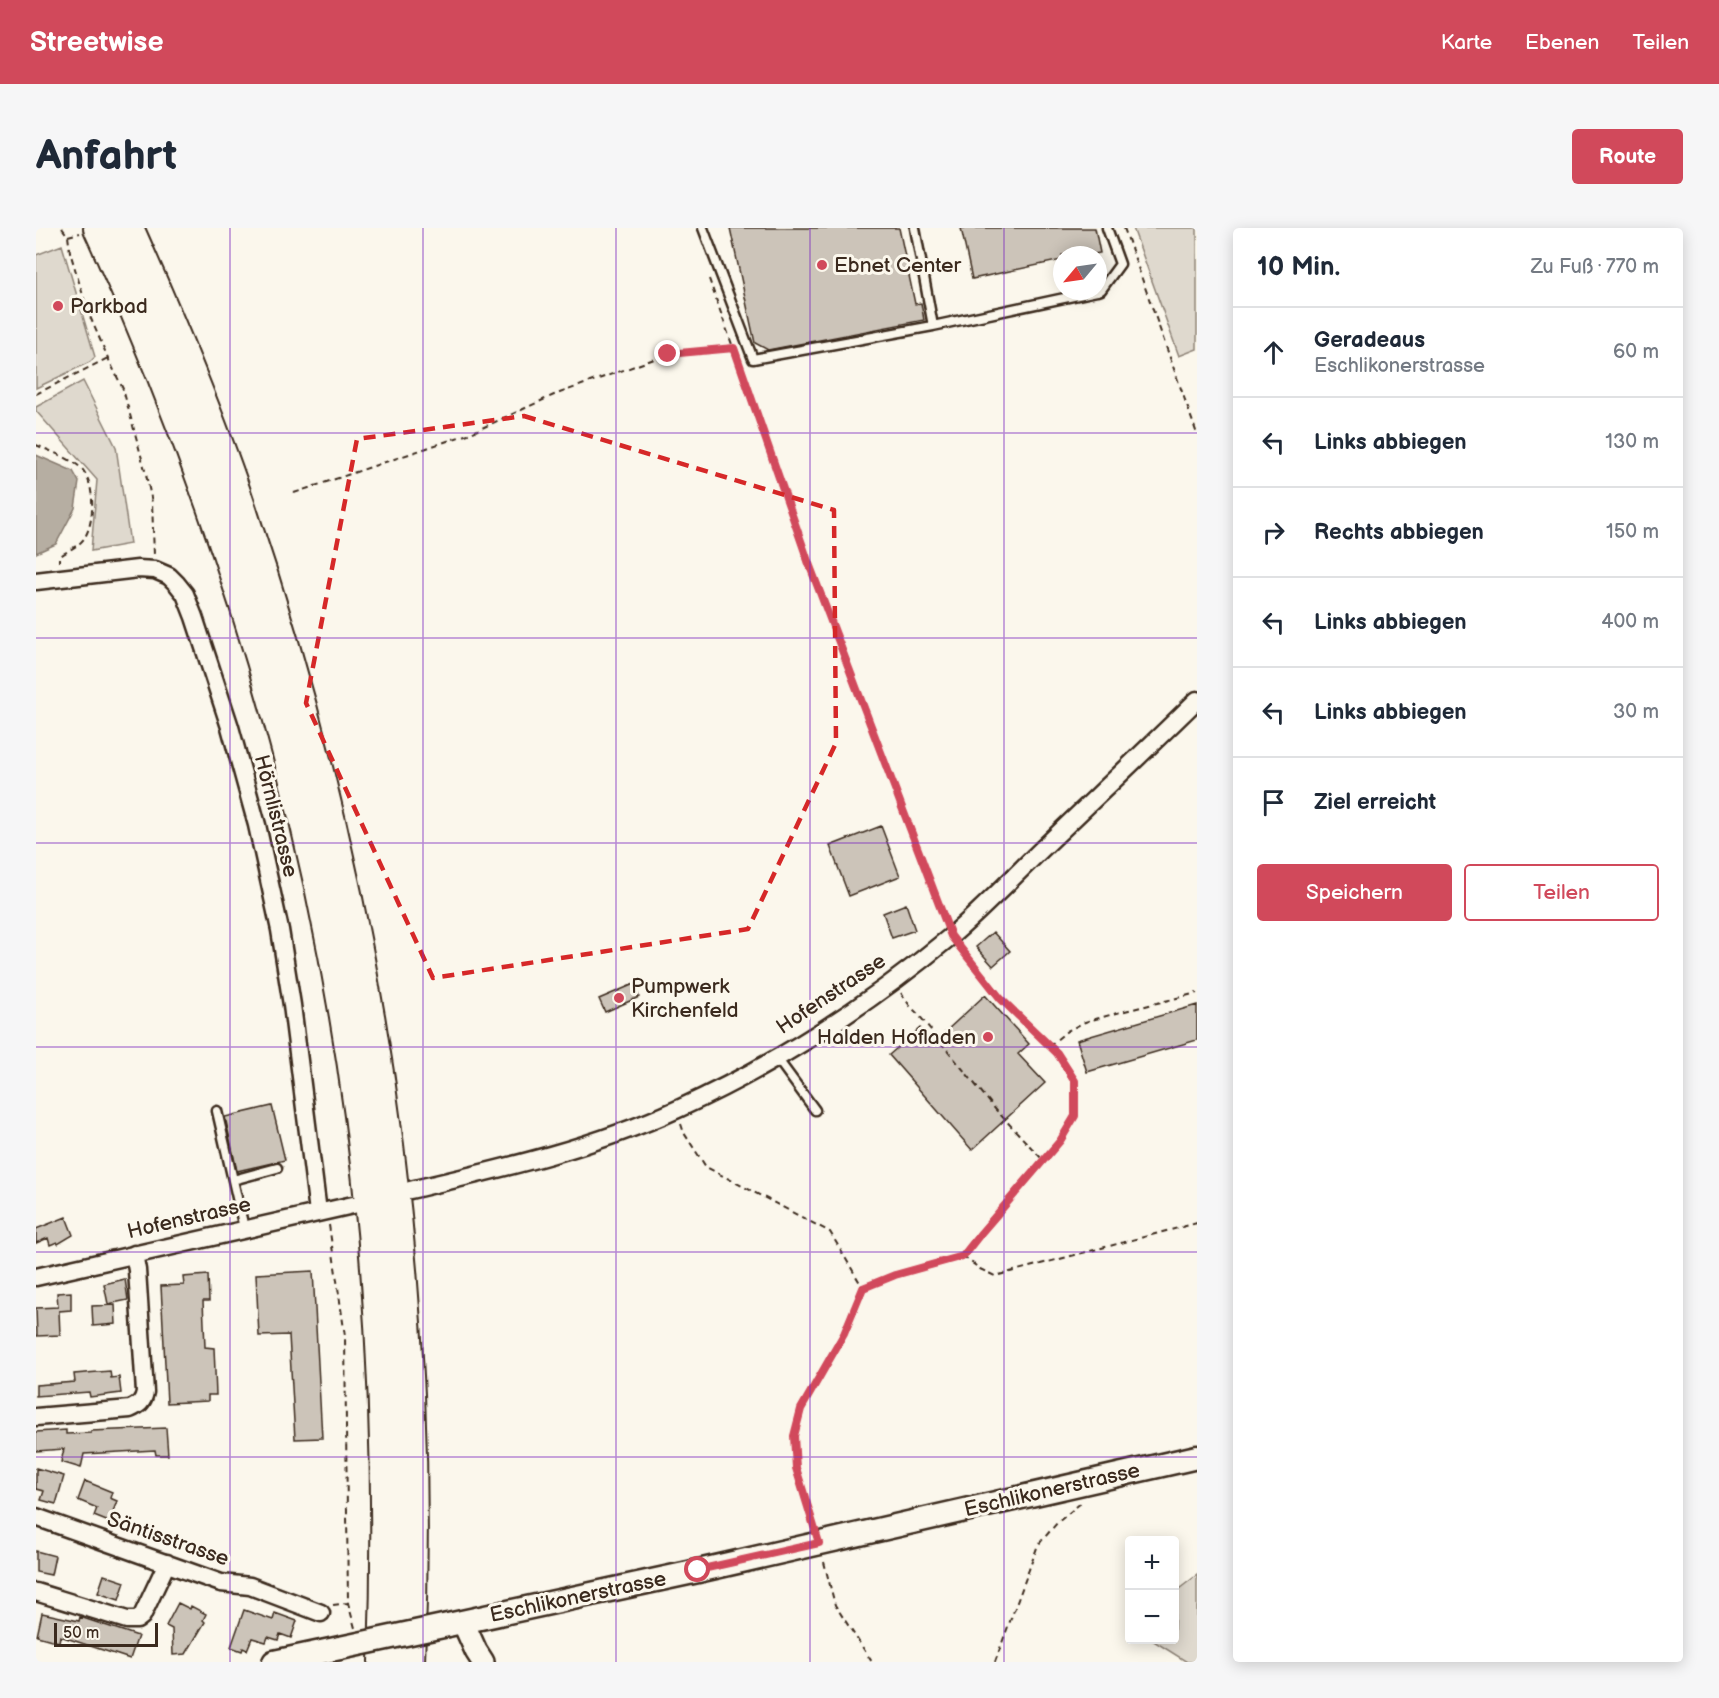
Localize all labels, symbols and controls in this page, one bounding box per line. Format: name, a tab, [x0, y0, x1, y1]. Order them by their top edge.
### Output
text: Streetwise	[30, 26, 163, 59]
text: Karte	[1441, 30, 1492, 55]
text: Ebenen	[1525, 30, 1599, 55]
text: Teilen	[1632, 30, 1689, 55]
button: Route	[1572, 129, 1683, 184]
text: Anfahrt	[36, 131, 177, 182]
north arrow	[1053, 246, 1107, 300]
text: 10 Min.	[1257, 252, 1340, 283]
place label: Ebnet Center	[834, 253, 962, 278]
text: Zu Fuß · 770 m	[1531, 255, 1659, 279]
marker: Ebnet Center	[815, 258, 829, 272]
place label: Parkbad	[70, 294, 148, 319]
marker: Parkbad	[51, 299, 65, 313]
text: Geradeaus	[1314, 327, 1425, 354]
icon: ahead	[1257, 336, 1290, 369]
route end	[654, 340, 680, 366]
text: 60 m	[1613, 340, 1659, 364]
text: Eschlikonerstrasse	[1314, 354, 1485, 378]
icon: left	[1257, 426, 1290, 459]
text: Links abbiegen	[1314, 429, 1467, 456]
text: 130 m	[1605, 430, 1659, 454]
icon: right	[1257, 516, 1290, 549]
text: Rechts abbiegen	[1314, 519, 1484, 546]
text: 150 m	[1606, 520, 1659, 544]
icon: left	[1257, 606, 1290, 639]
text: Links abbiegen	[1314, 609, 1467, 636]
text: 400 m	[1601, 610, 1659, 634]
icon: left	[1257, 696, 1290, 729]
text: Links abbiegen	[1314, 699, 1467, 726]
text: 30 m	[1613, 700, 1659, 724]
street label: Hörnlistrasse	[249, 752, 303, 880]
icon: arrive	[1257, 786, 1290, 819]
text: Ziel erreicht	[1314, 789, 1436, 816]
button: Speichern	[1257, 864, 1452, 921]
button: Teilen	[1464, 864, 1659, 921]
street label: Hofenstrasse	[772, 948, 890, 1040]
place label: Pumpwerk Kirchenfeld	[631, 974, 739, 1023]
marker: Pumpwerk Kirchenfeld	[612, 991, 626, 1005]
place label: Halden Hofladen	[817, 1025, 976, 1050]
marker: Halden Hofladen	[981, 1030, 995, 1044]
street label: Hofenstrasse	[125, 1192, 253, 1244]
street label: Eschlikonerstrasse	[962, 1458, 1142, 1522]
street label: Säntisstrasse	[104, 1506, 232, 1572]
map controls	[1125, 1536, 1179, 1644]
button: +	[1125, 1536, 1179, 1590]
route start	[684, 1556, 710, 1582]
street label: Eschlikonerstrasse	[488, 1566, 668, 1628]
button: −	[1125, 1590, 1179, 1644]
scale bar	[54, 1620, 158, 1648]
text: 50 m	[63, 1624, 99, 1643]

